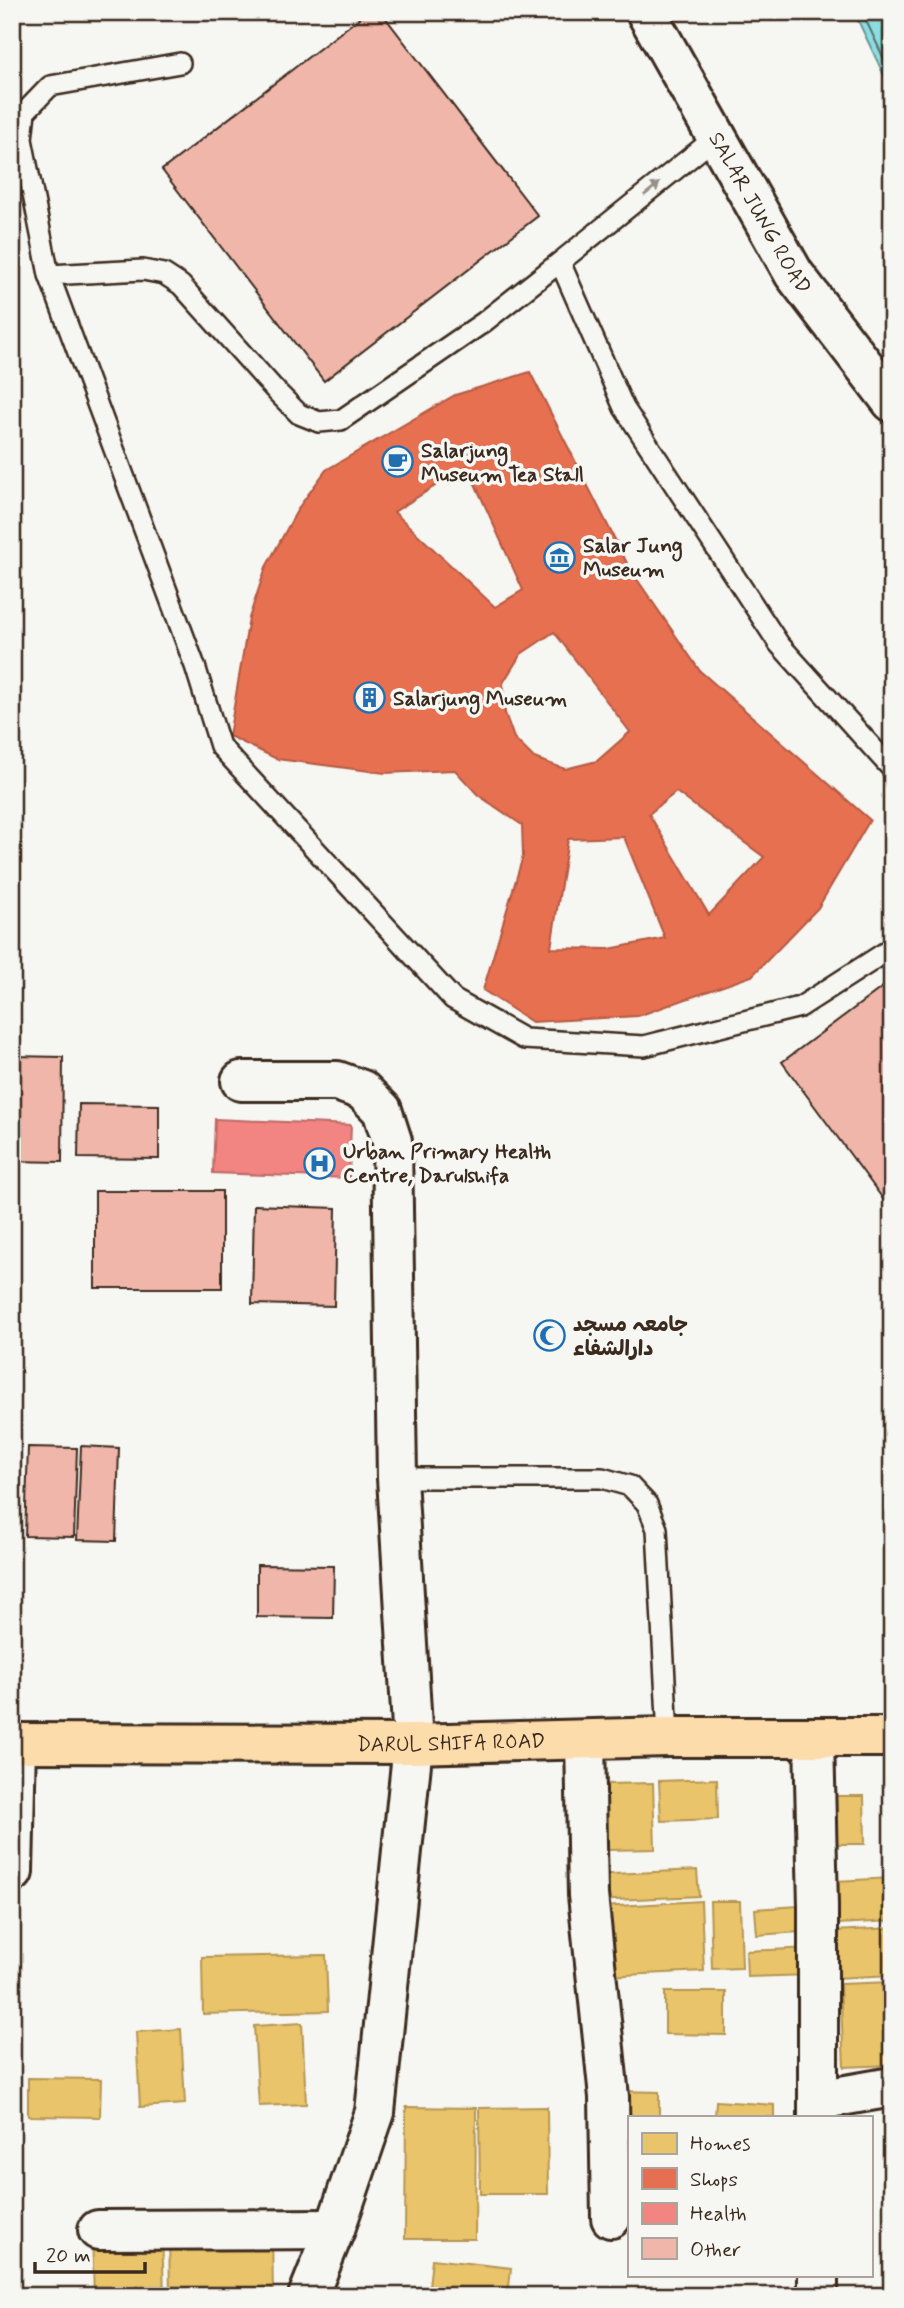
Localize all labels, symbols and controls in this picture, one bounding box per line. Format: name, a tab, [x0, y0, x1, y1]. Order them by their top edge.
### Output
street label: SALAR JUNG ROAD	[702, 127, 817, 300]
one-way arrow	[643, 182, 660, 197]
place label: Salarjung Museum Tea Stall	[421, 437, 584, 489]
cafe icon: Salarjung Museum Tea Stall	[381, 445, 415, 479]
place label: Salar Jung Museum	[583, 532, 683, 584]
museum icon: Salar Jung Museum	[543, 540, 577, 574]
building icon: Salarjung Museum	[353, 681, 387, 715]
place label: Salarjung Museum	[393, 685, 568, 715]
place label: Urban Primary Health Centre, Darulshifa	[343, 1138, 552, 1190]
hospital icon: Urban Primary Health Centre, Darulshifa	[303, 1146, 337, 1180]
place label: جامعہ مسجد دارالشفاء	[573, 1311, 688, 1363]
mosque icon: جامعہ مسجد دارالشفاء	[533, 1319, 567, 1353]
street label: DARUL SHIFA ROAD	[357, 1727, 546, 1759]
legend	[628, 2116, 872, 2276]
text: Homes	[690, 2130, 750, 2158]
text: Shops	[690, 2166, 738, 2194]
text: Health	[690, 2200, 747, 2228]
scale bar	[35, 2231, 145, 2275]
text: Other	[690, 2236, 741, 2264]
text: 20 m	[46, 2242, 91, 2270]

